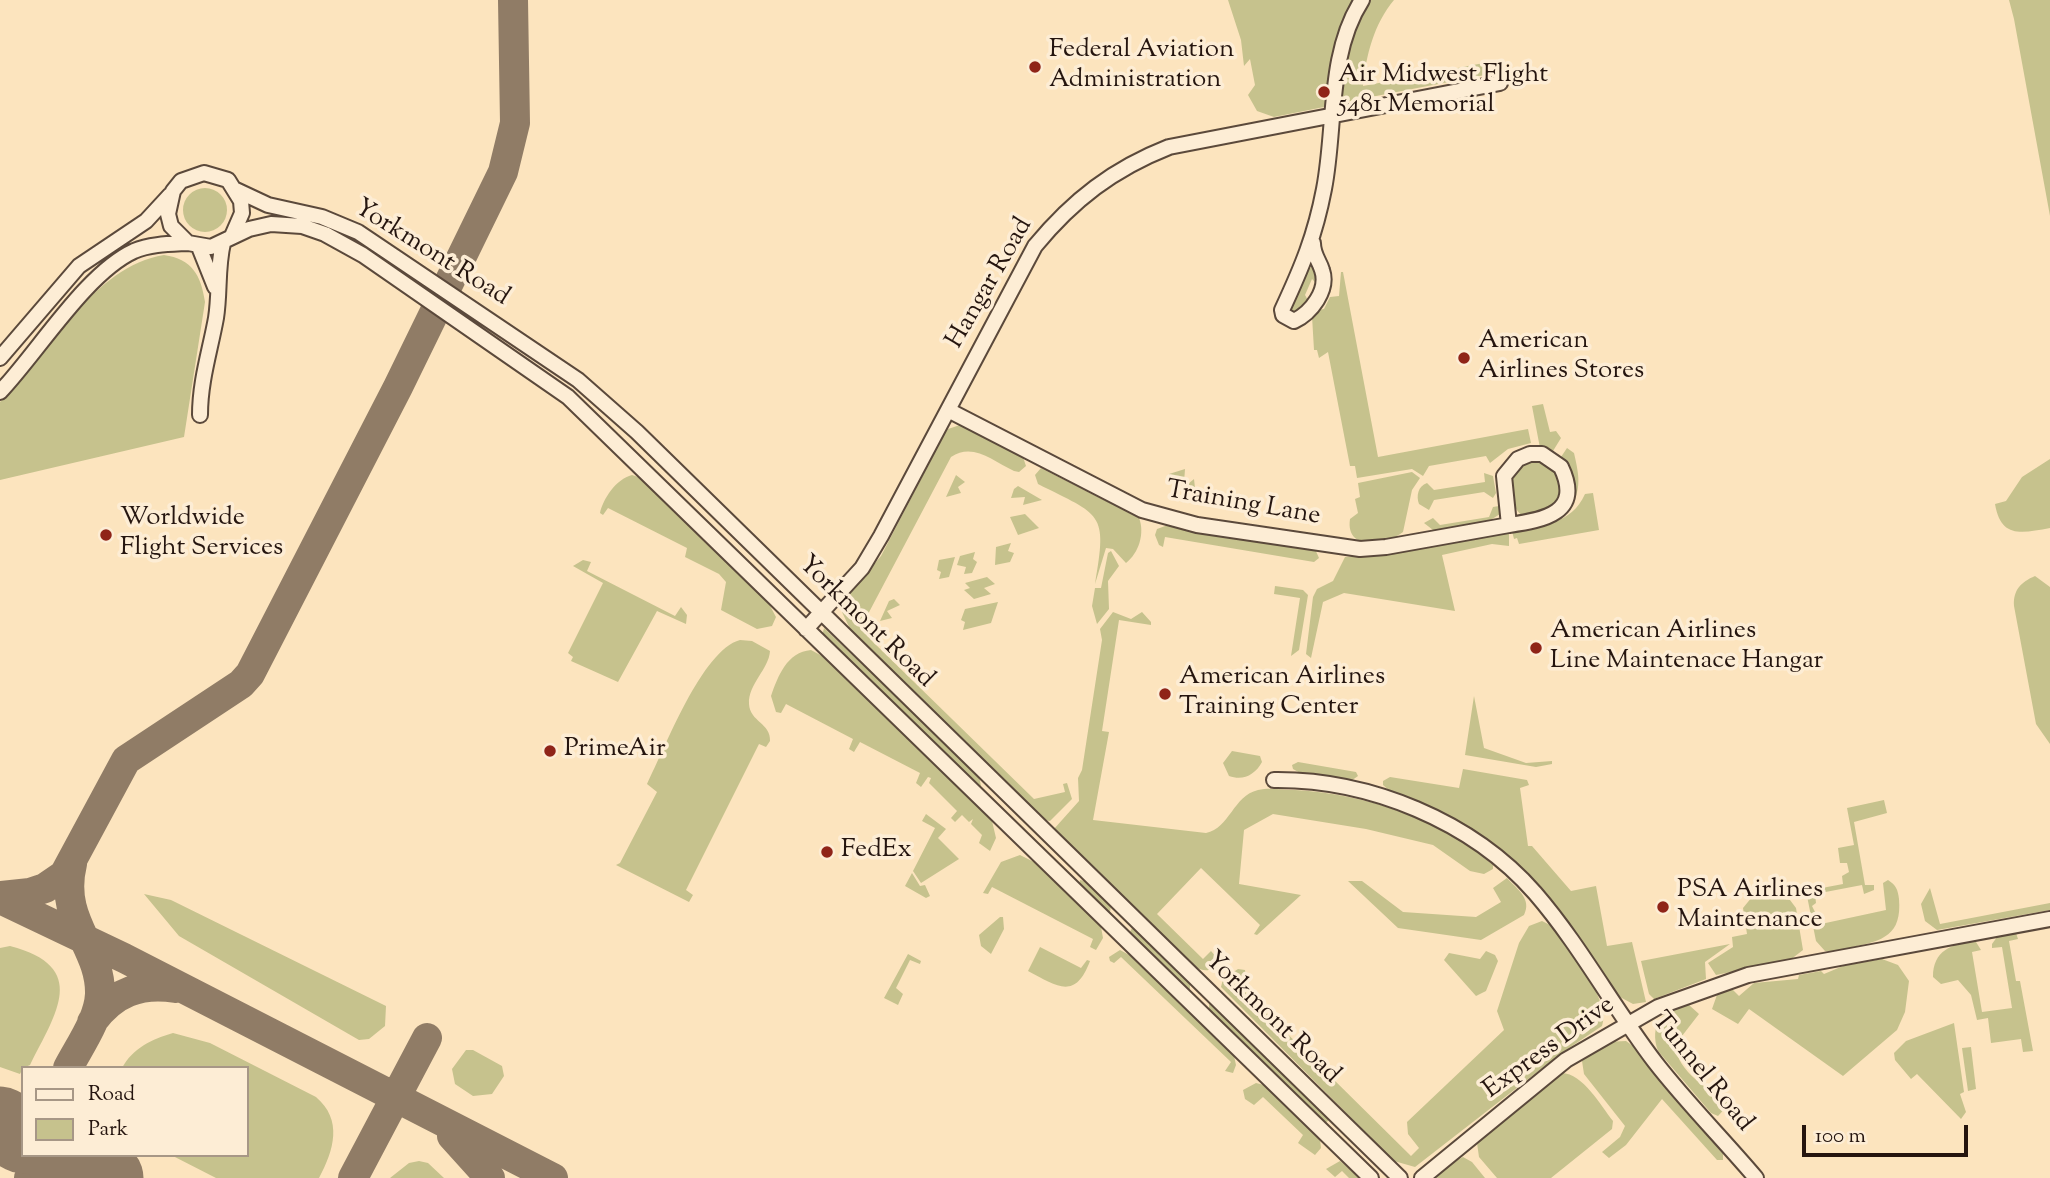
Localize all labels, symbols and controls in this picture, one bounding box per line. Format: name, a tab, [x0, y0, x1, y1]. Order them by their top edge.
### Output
place label: Federal Aviation Administration	[1049, 36, 1234, 98]
marker: Federal Aviation Administration	[1027, 59, 1043, 75]
place label: Air Midwest Flight 5481 Memorial	[1338, 61, 1548, 122]
marker: Air Midwest Flight 5481 Memorial	[1316, 84, 1332, 100]
street label: Yorkmont Road	[348, 194, 514, 314]
street label: Hangar Road	[941, 213, 1041, 355]
place label: American Airlines Stores	[1478, 327, 1644, 388]
marker: American Airlines Stores	[1456, 350, 1472, 366]
street label: Training Lane	[1163, 476, 1323, 534]
place label: Worldwide Flight Services	[120, 504, 283, 566]
marker: Worldwide Flight Services	[98, 527, 114, 543]
street label: Yorkmont Road	[790, 550, 940, 696]
place label: American Airlines Line Maintenace Hangar	[1550, 617, 1823, 678]
marker: American Airlines Line Maintenace Hangar	[1528, 640, 1544, 656]
place label: American Airlines Training Center	[1179, 663, 1385, 724]
marker: American Airlines Training Center	[1157, 686, 1173, 702]
place label: PrimeAir	[564, 735, 666, 767]
marker: PrimeAir	[542, 743, 558, 759]
place label: FedEx	[841, 836, 912, 868]
marker: FedEx	[819, 844, 835, 860]
place label: PSA Airlines Maintenance	[1677, 876, 1823, 938]
marker: PSA Airlines Maintenance	[1655, 899, 1671, 915]
street label: Yorkmont Road	[1196, 946, 1346, 1092]
street label: Express Drive	[1478, 991, 1622, 1107]
street label: Tunnel Road	[1643, 1007, 1759, 1139]
legend	[21, 1066, 248, 1157]
text: Road	[88, 1080, 135, 1110]
scale bar	[1805, 1112, 1971, 1156]
text: Park	[88, 1115, 128, 1145]
text: 100 m	[1815, 1122, 1866, 1152]

